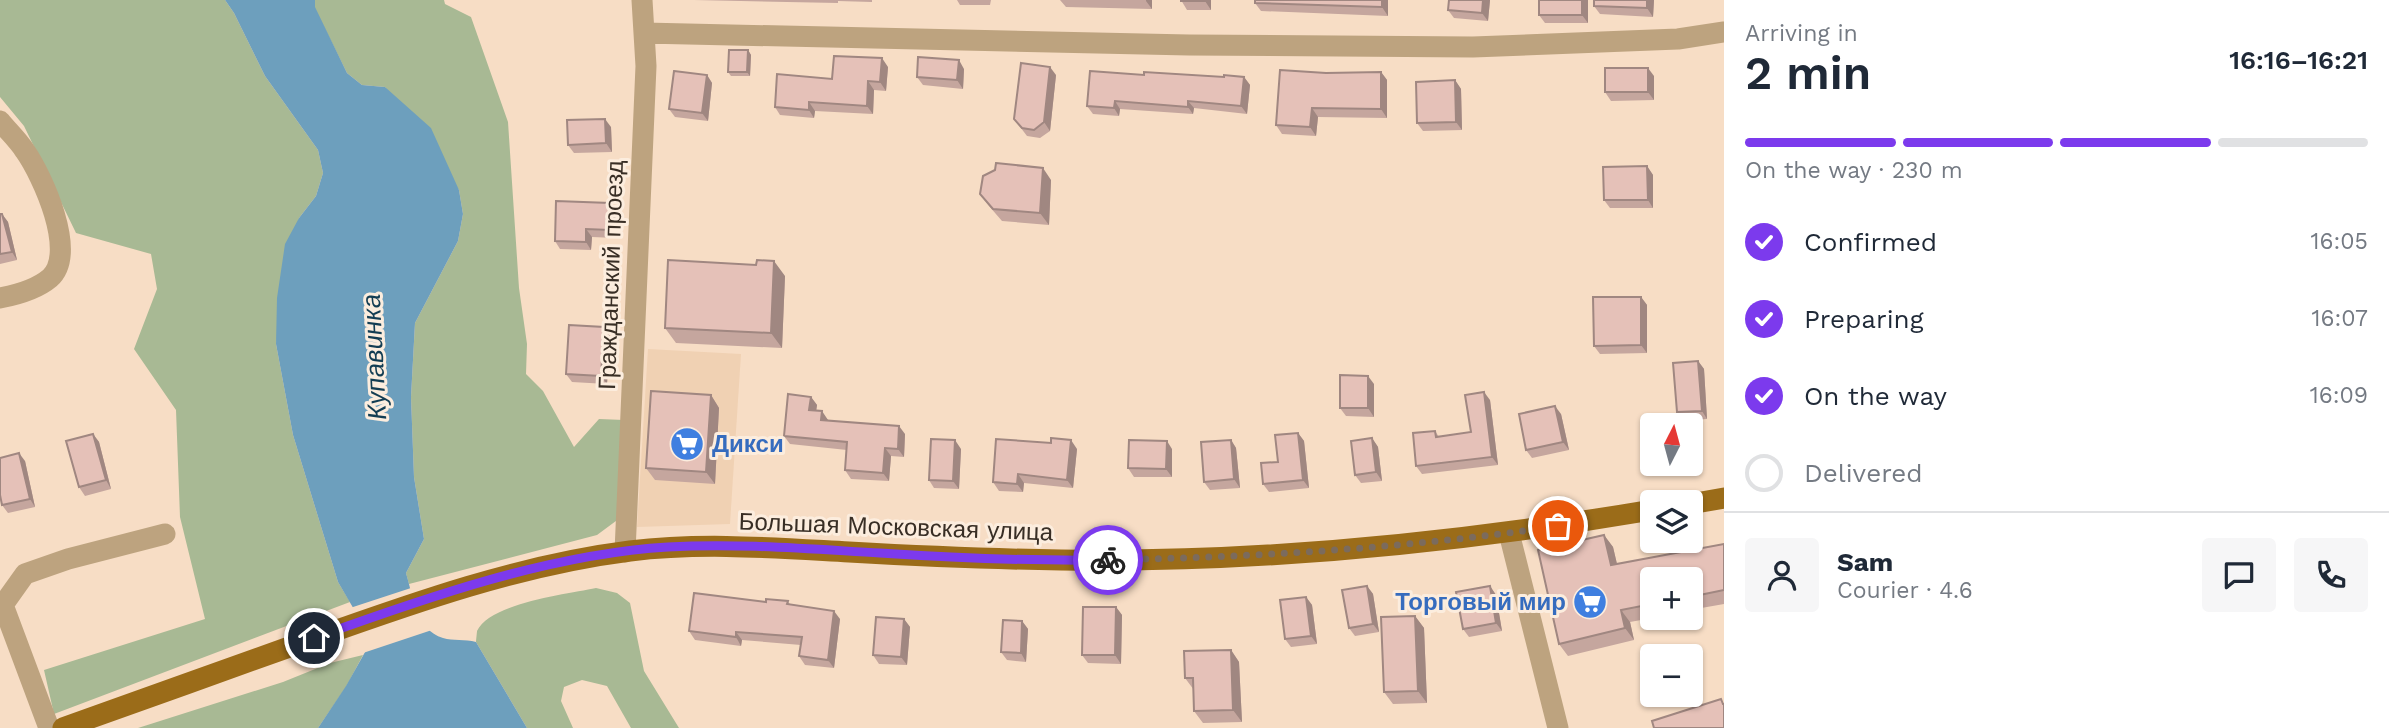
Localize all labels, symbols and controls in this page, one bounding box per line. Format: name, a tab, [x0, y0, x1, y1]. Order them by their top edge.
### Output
text: Arriving in	[1745, 20, 1858, 47]
text: 16:16–16:21	[2229, 45, 2368, 75]
text: 2 min	[1745, 46, 1871, 100]
text: On the way · 230 m	[1745, 157, 1963, 184]
street label: Гражданский проезд	[593, 160, 629, 390]
icon: check	[1745, 223, 1783, 261]
text: Confirmed	[1804, 227, 1937, 257]
text: 16:05	[2311, 228, 2368, 255]
water label: Купавинка	[356, 293, 392, 421]
icon: check	[1745, 300, 1783, 338]
text: Preparing	[1804, 304, 1924, 334]
text: 16:07	[2311, 305, 2368, 332]
icon: check	[1745, 377, 1783, 415]
text: On the way	[1804, 381, 1947, 411]
text: 16:09	[2310, 382, 2368, 409]
north arrow	[1640, 413, 1703, 476]
map controls	[1640, 413, 1703, 707]
supermarket icon: Дикси	[668, 425, 706, 463]
place label: Дикси	[712, 430, 784, 458]
text: Delivered	[1804, 458, 1923, 488]
button: layers	[1640, 490, 1703, 553]
pin	[1528, 496, 1588, 556]
icon: bag	[1539, 507, 1577, 545]
street label: Большая Московская улица	[738, 508, 1054, 547]
courier	[1073, 525, 1143, 595]
button: person	[1745, 538, 1819, 612]
button: chat	[2202, 538, 2276, 612]
button: phone	[2294, 538, 2368, 612]
icon: bike	[1089, 541, 1127, 579]
text: Sam	[1837, 547, 1893, 577]
button: +	[1640, 567, 1703, 630]
text: Courier · 4.6	[1837, 577, 1973, 604]
supermarket icon: Торговый мир	[1571, 583, 1609, 621]
place label: Торговый мир	[1395, 588, 1566, 616]
pin	[284, 608, 344, 668]
icon: home	[295, 619, 333, 657]
button: −	[1640, 644, 1703, 707]

